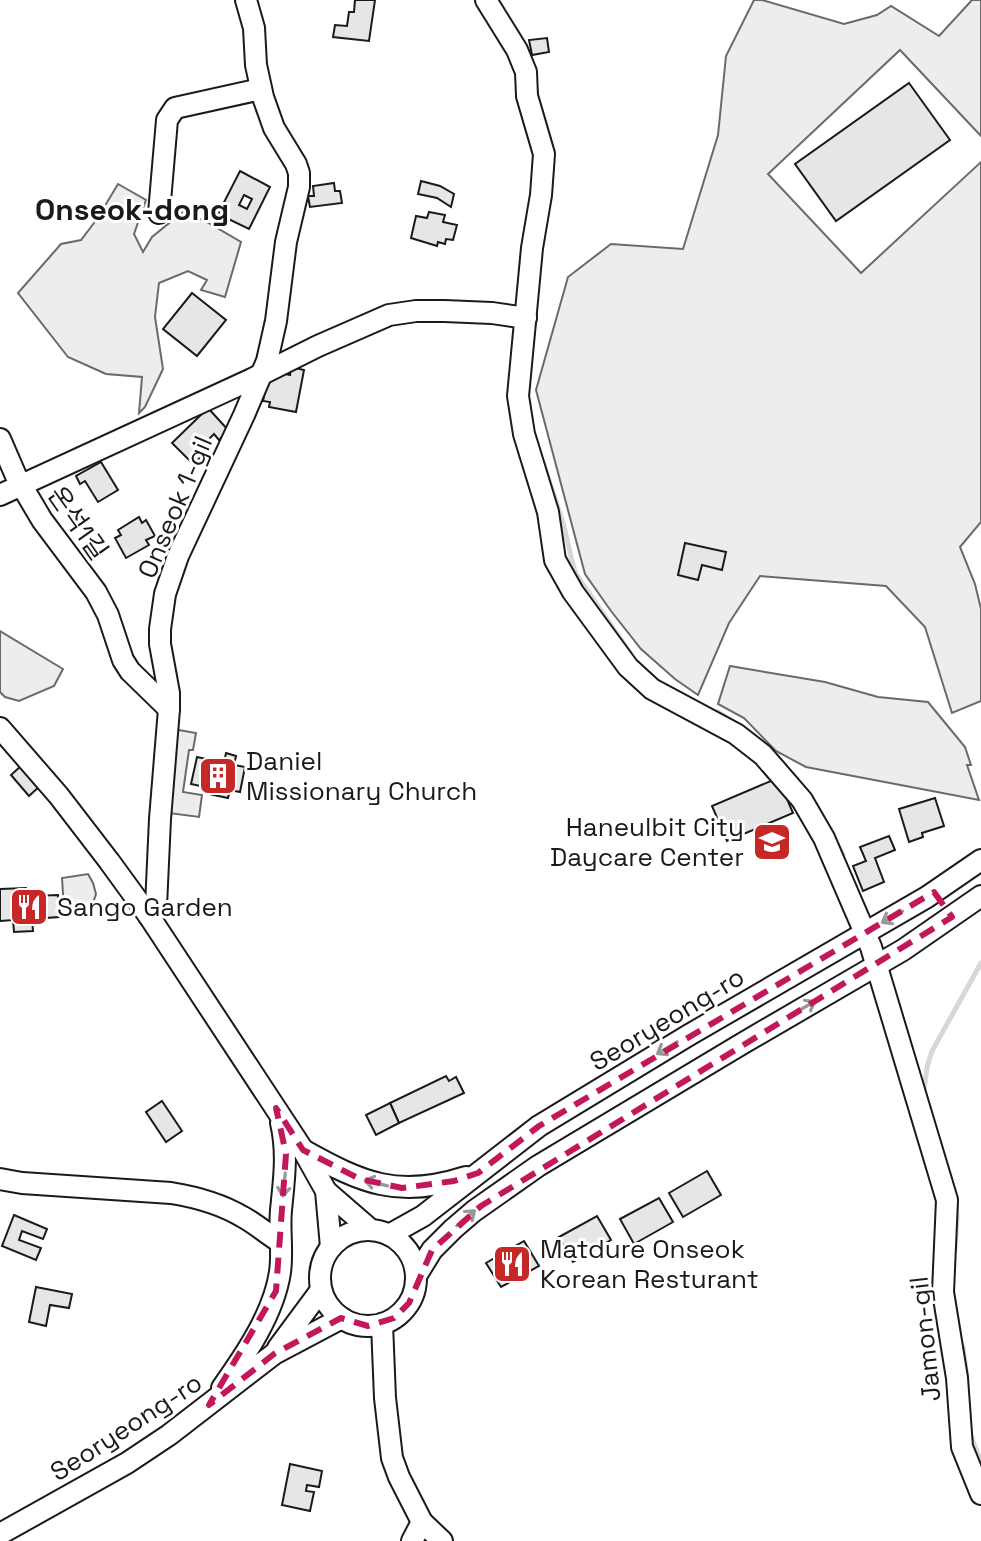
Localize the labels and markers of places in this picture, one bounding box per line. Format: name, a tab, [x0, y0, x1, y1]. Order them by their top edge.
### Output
place label: Daniel Missionary Church	[246, 744, 477, 808]
building icon: Daniel Missionary Church	[197, 755, 239, 797]
place label: Haneulbit City Daycare Center	[550, 810, 744, 874]
school or university icon: Haneulbit City Daycare Center	[751, 821, 793, 863]
restaurant icon: Sango Garden	[8, 886, 50, 928]
place label: Sango Garden	[57, 890, 233, 924]
place label: Matdure Onseok Korean Resturant	[540, 1232, 759, 1296]
restaurant icon: Matdure Onseok Korean Resturant	[491, 1243, 533, 1285]

